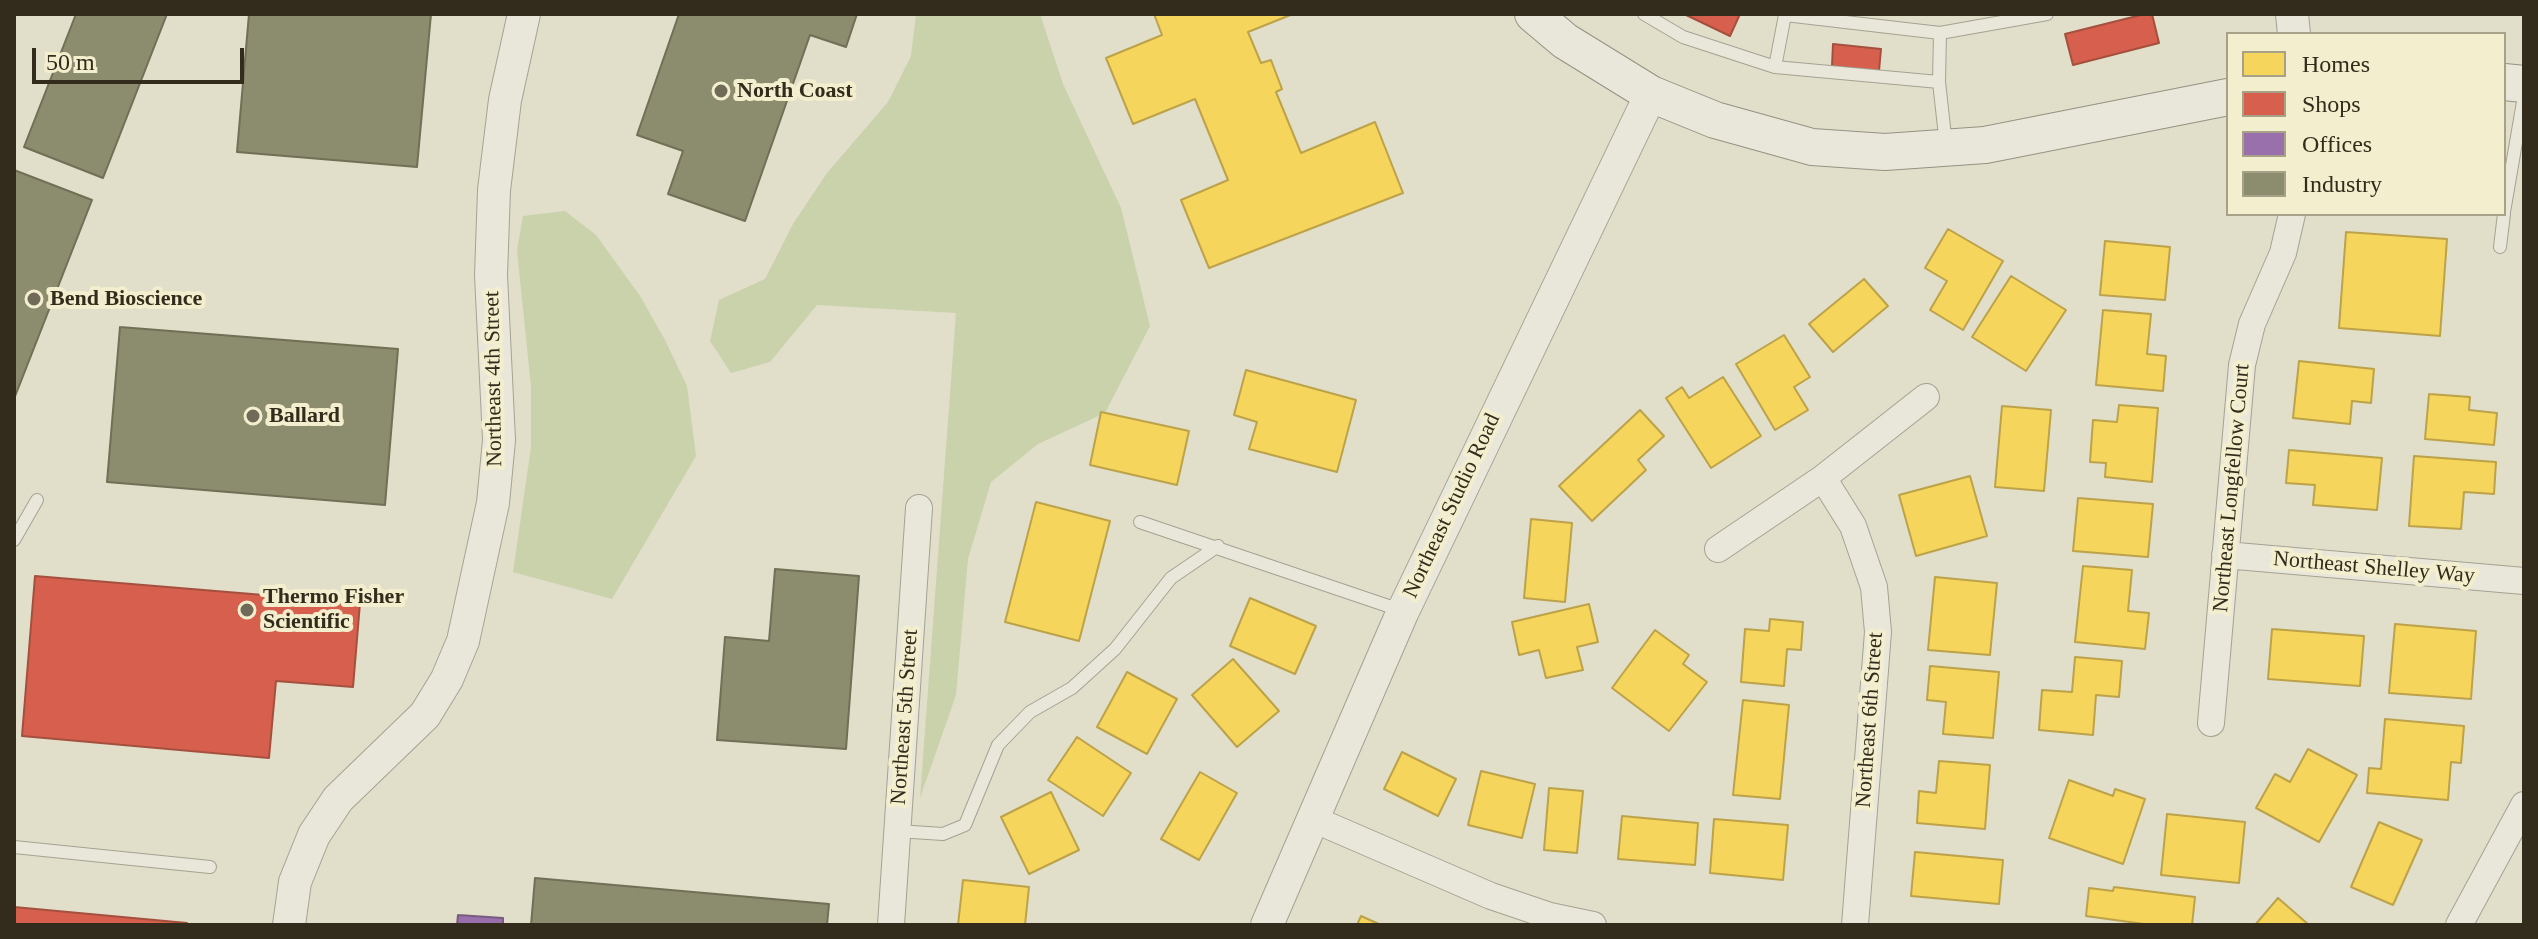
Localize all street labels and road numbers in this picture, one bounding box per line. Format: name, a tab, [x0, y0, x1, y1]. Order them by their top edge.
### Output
street label: Northeast 4th Street	[479, 291, 509, 467]
street label: Northeast Longfellow Court	[2208, 363, 2256, 613]
street label: Northeast Studio Road	[1398, 410, 1506, 602]
street label: Northeast Shelley Way	[2272, 546, 2476, 590]
street label: Northeast 5th Street	[886, 628, 924, 806]
street label: Northeast 6th Street	[1851, 631, 1889, 809]

